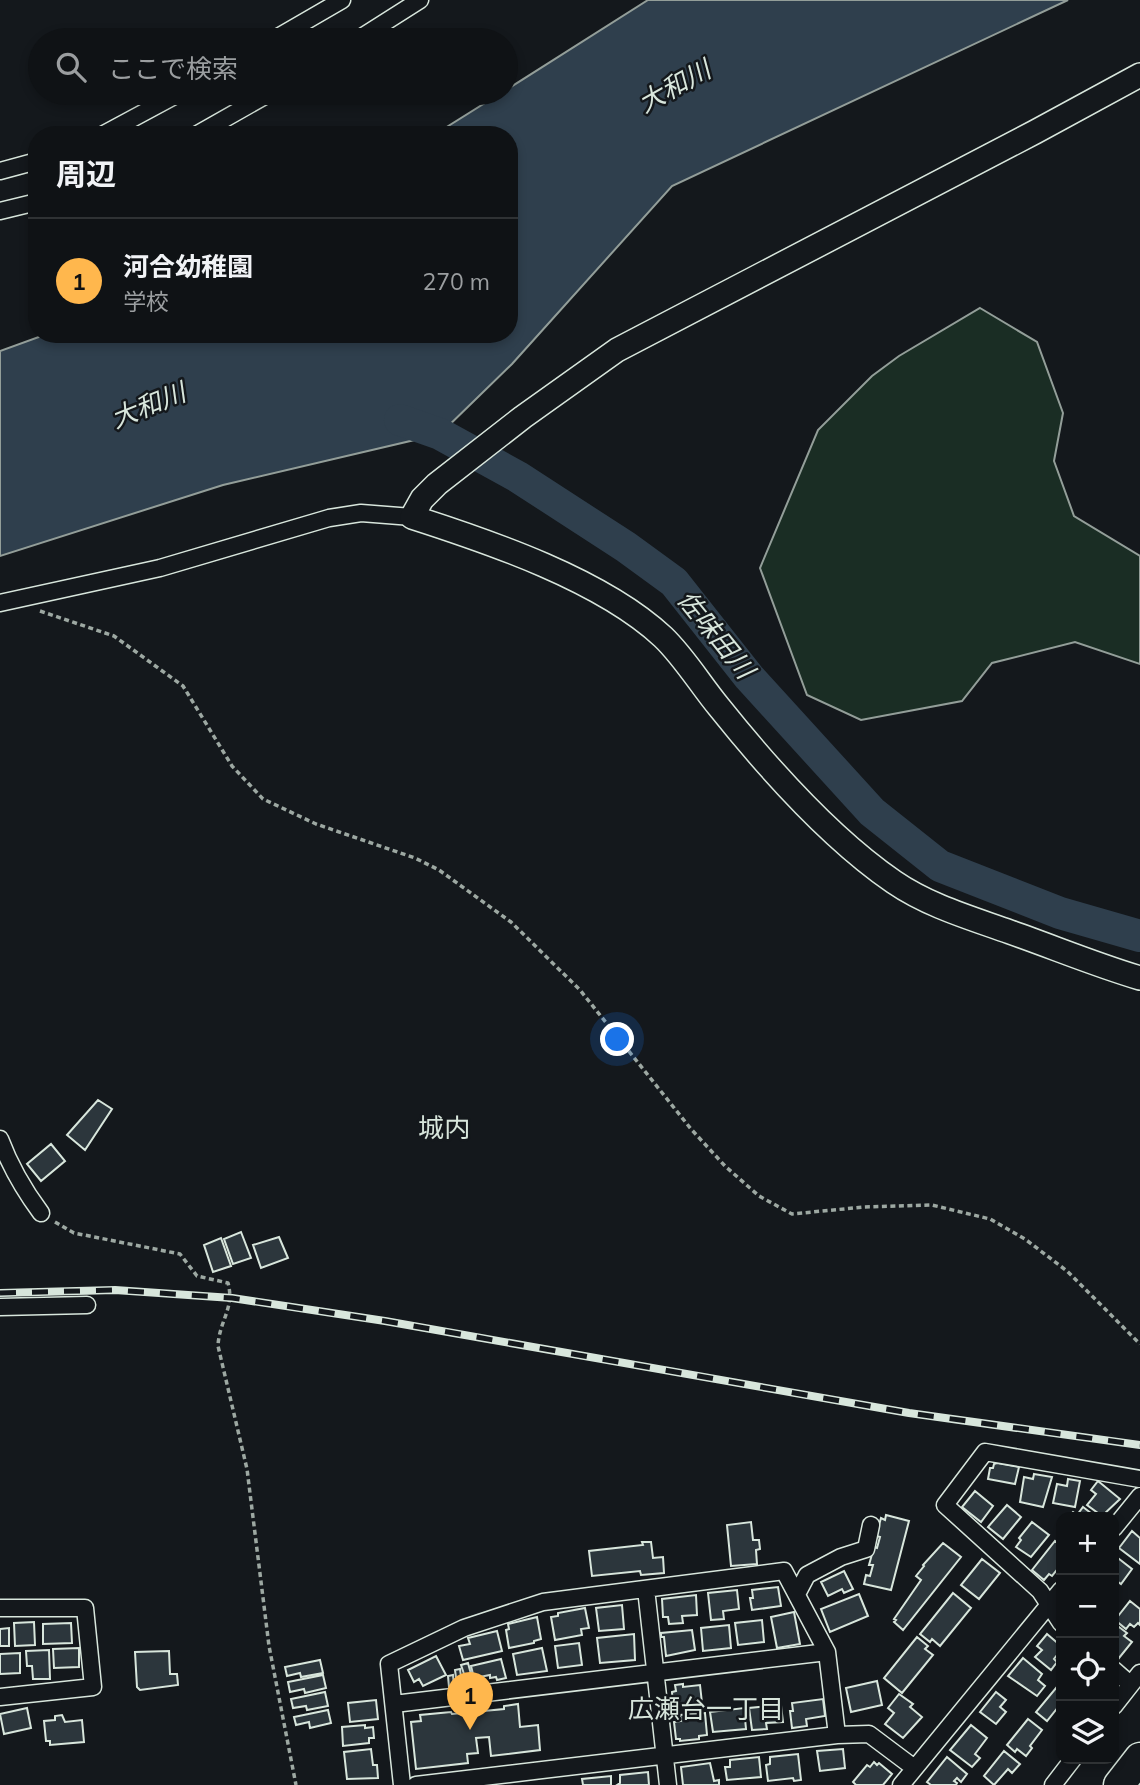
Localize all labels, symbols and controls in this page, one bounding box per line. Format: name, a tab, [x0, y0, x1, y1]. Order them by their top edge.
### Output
search box	[28, 28, 518, 105]
icon: search	[52, 48, 90, 86]
water label: 大和川	[632, 51, 719, 119]
text: ここで検索	[108, 52, 238, 85]
text: 周辺	[56, 155, 116, 193]
text: 河合幼稚園	[123, 250, 253, 283]
text: 1	[72, 267, 86, 296]
text: 270 m	[422, 267, 490, 296]
text: 学校	[123, 287, 169, 316]
water label: 大和川	[106, 374, 193, 435]
water label: 佐味田川	[670, 583, 763, 687]
your location	[600, 1022, 634, 1056]
district label: 城内	[418, 1111, 470, 1144]
map controls	[1056, 1512, 1119, 1764]
button: +	[1056, 1512, 1119, 1575]
button: −	[1056, 1575, 1119, 1638]
button: locate	[1056, 1638, 1119, 1701]
pin: 1	[447, 1672, 493, 1730]
district label: 広瀬台一丁目	[628, 1692, 784, 1725]
button: layers	[1056, 1701, 1119, 1764]

